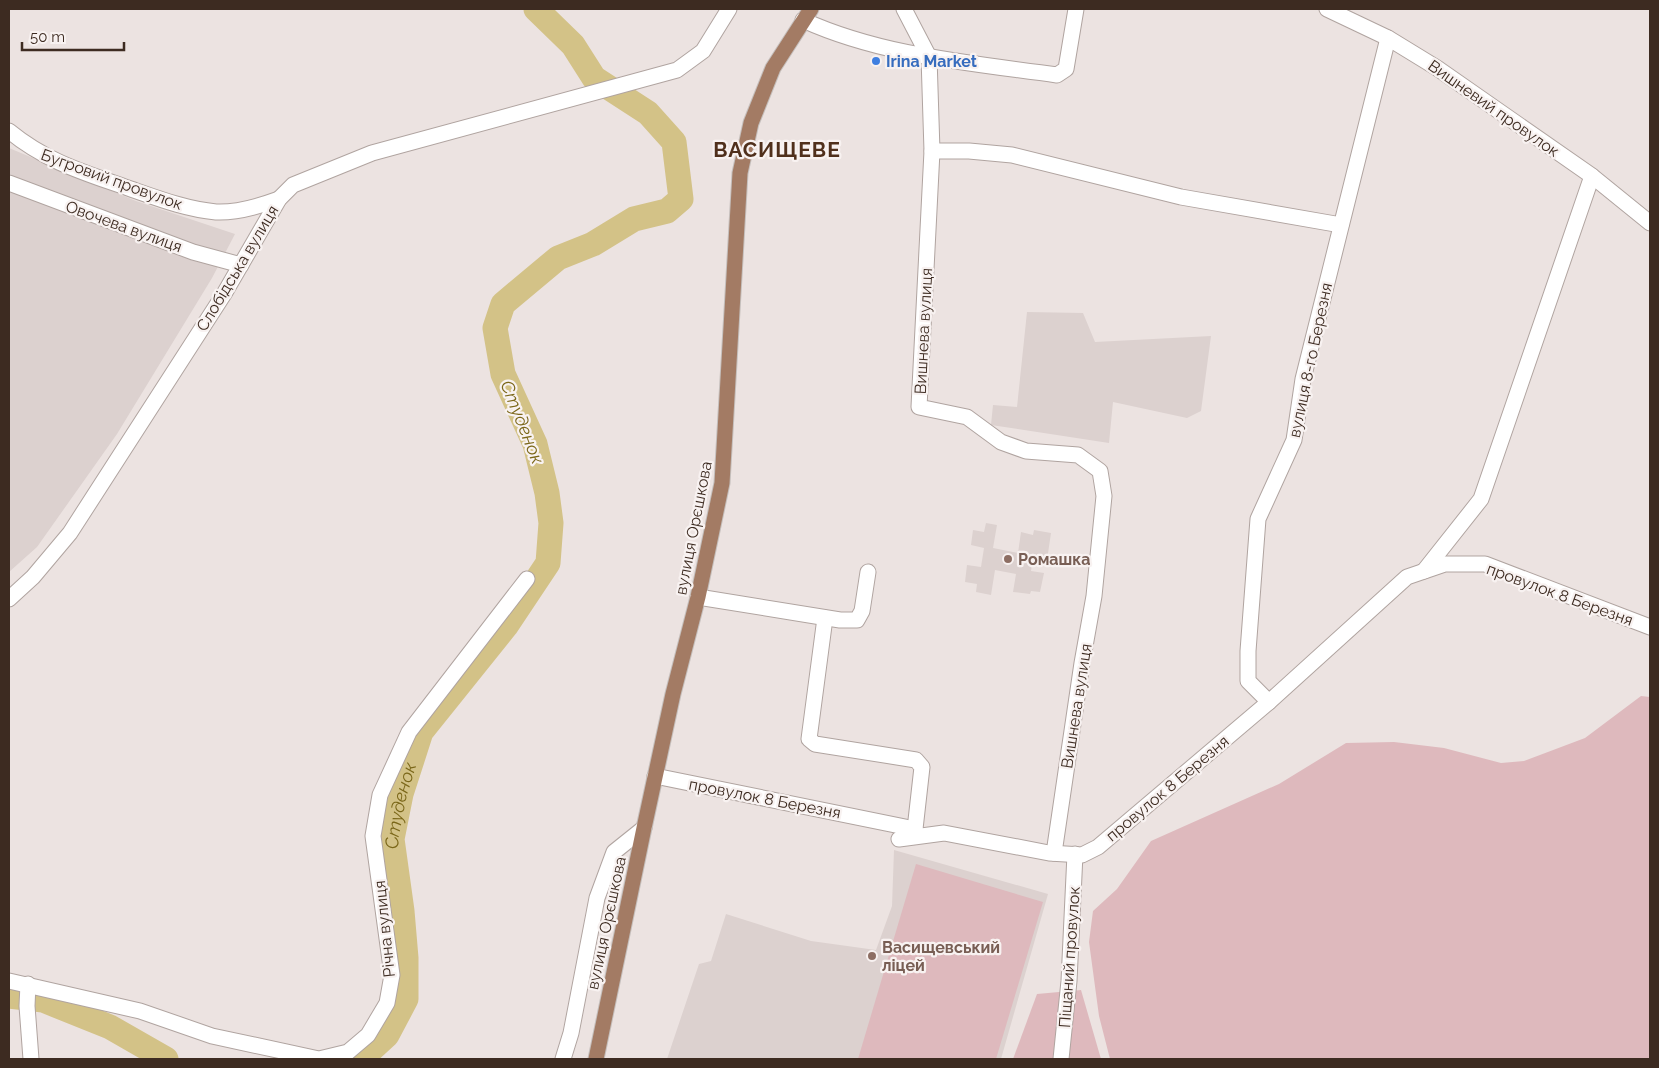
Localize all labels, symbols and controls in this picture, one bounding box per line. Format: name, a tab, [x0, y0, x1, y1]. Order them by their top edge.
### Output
scale bar	[22, 20, 125, 52]
text: 50 m	[30, 28, 65, 46]
place label: Irina Market	[886, 52, 977, 71]
marker: Irina Market	[870, 55, 882, 67]
street label: Вишневий провулок	[1424, 56, 1563, 161]
district label: ВАСИЩЕВЕ	[713, 137, 841, 162]
street label: Бугровий провулок	[38, 145, 185, 214]
street label: Овочева вулиця	[63, 197, 185, 256]
street label: Слобідська вулиця	[192, 202, 282, 335]
street label: Вишнева вулиця	[911, 267, 936, 395]
street label: вулиця 8-го Березня	[1285, 281, 1336, 439]
water label: Студенок	[496, 377, 549, 467]
street label: вулиця Орєшкова	[671, 460, 716, 597]
place label: Ромашка	[1018, 550, 1090, 569]
marker: Ромашка	[1002, 553, 1014, 565]
street label: провулок 8 Березня	[1484, 559, 1636, 630]
street label: Вишнева вулиця	[1057, 642, 1096, 770]
street label: провулок 8 Березня	[1102, 731, 1233, 845]
water label: Студенок	[381, 760, 420, 850]
street label: провулок 8 Березня	[687, 774, 842, 823]
street label: вулиця Орєшкова	[583, 855, 630, 991]
street label: Річна вулиця	[370, 880, 399, 978]
street label: Піщаний провулок	[1055, 886, 1084, 1028]
place label: Васищевський ліцей	[882, 938, 1000, 975]
marker: Васищевський ліцей	[866, 950, 878, 962]

